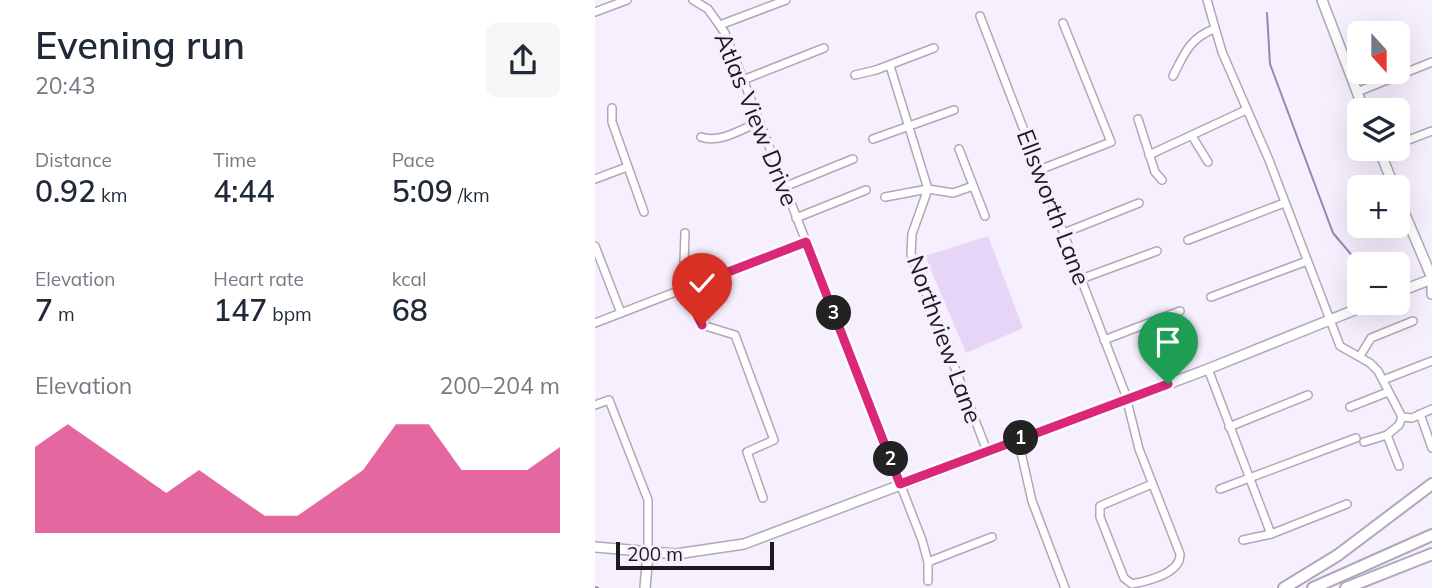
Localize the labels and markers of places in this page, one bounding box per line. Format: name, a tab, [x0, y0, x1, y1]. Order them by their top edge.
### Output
pin	[672, 253, 732, 325]
pin: 3	[817, 296, 851, 330]
pin	[1138, 312, 1198, 384]
pin: 1	[1003, 420, 1039, 456]
pin: 2	[873, 442, 909, 476]

